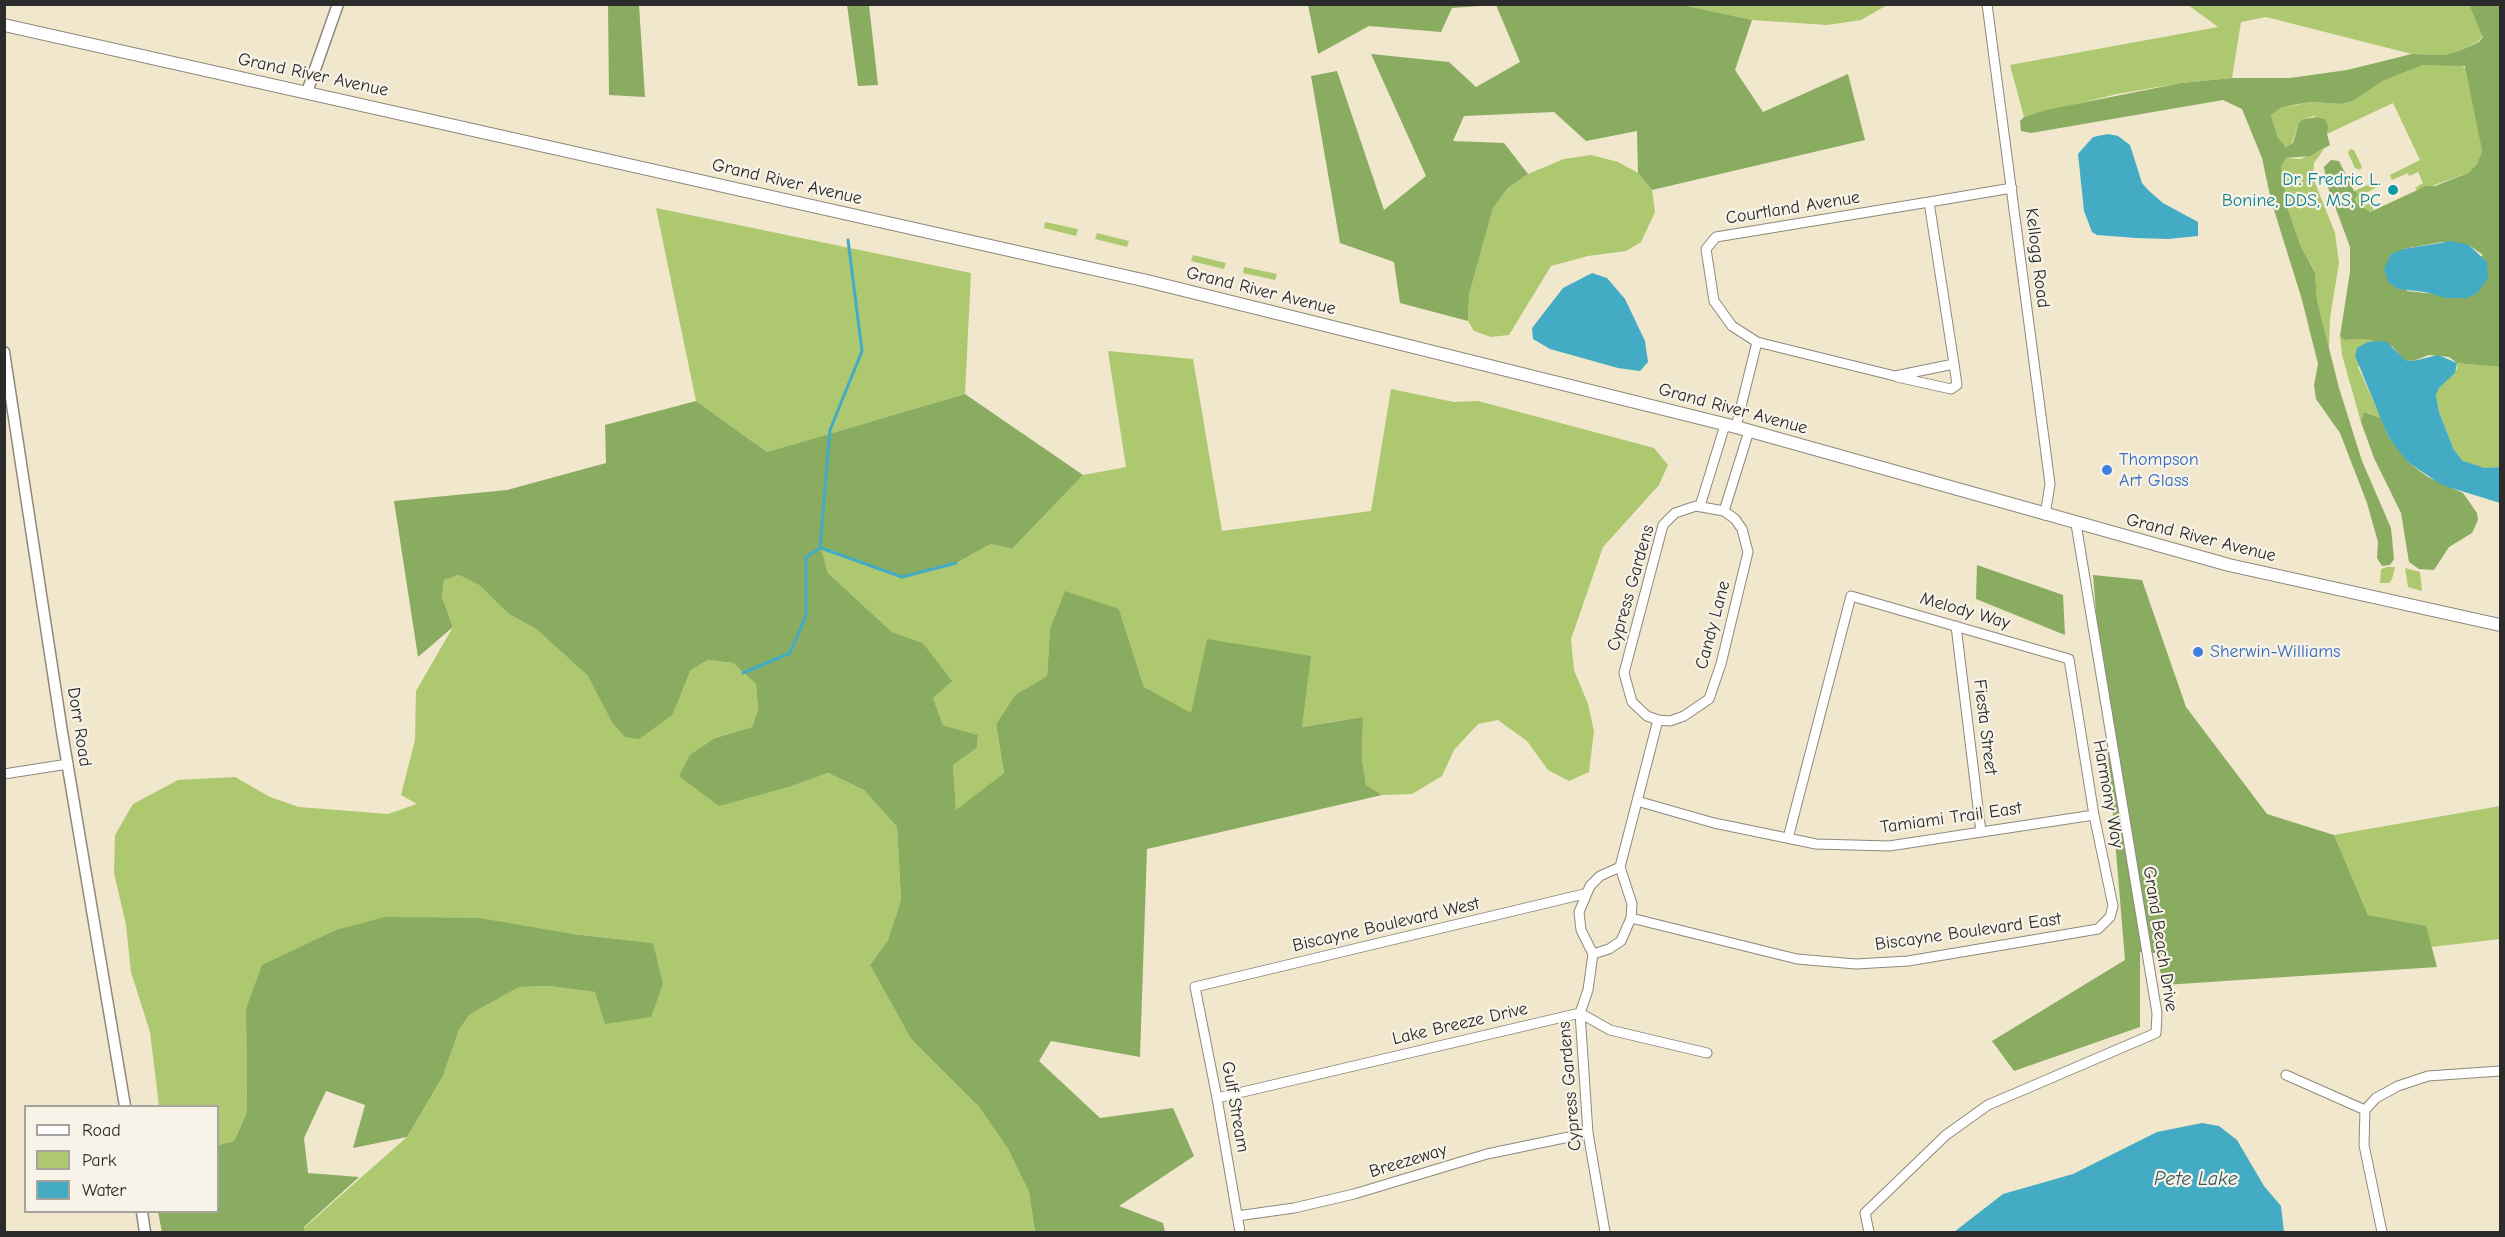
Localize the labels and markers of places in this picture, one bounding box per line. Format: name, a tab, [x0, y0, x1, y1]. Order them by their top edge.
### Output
place label: Dr. Fredric L. Bonine, DDS, MS, PC	[2222, 169, 2381, 212]
marker: Dr. Fredric L. Bonine, DDS, MS, PC	[2386, 183, 2400, 197]
place label: Thompson Art Glass	[2119, 449, 2199, 492]
marker: Thompson Art Glass	[2100, 463, 2114, 477]
place label: Sherwin-Williams	[2210, 641, 2341, 663]
marker: Sherwin-Williams	[2191, 645, 2205, 659]

